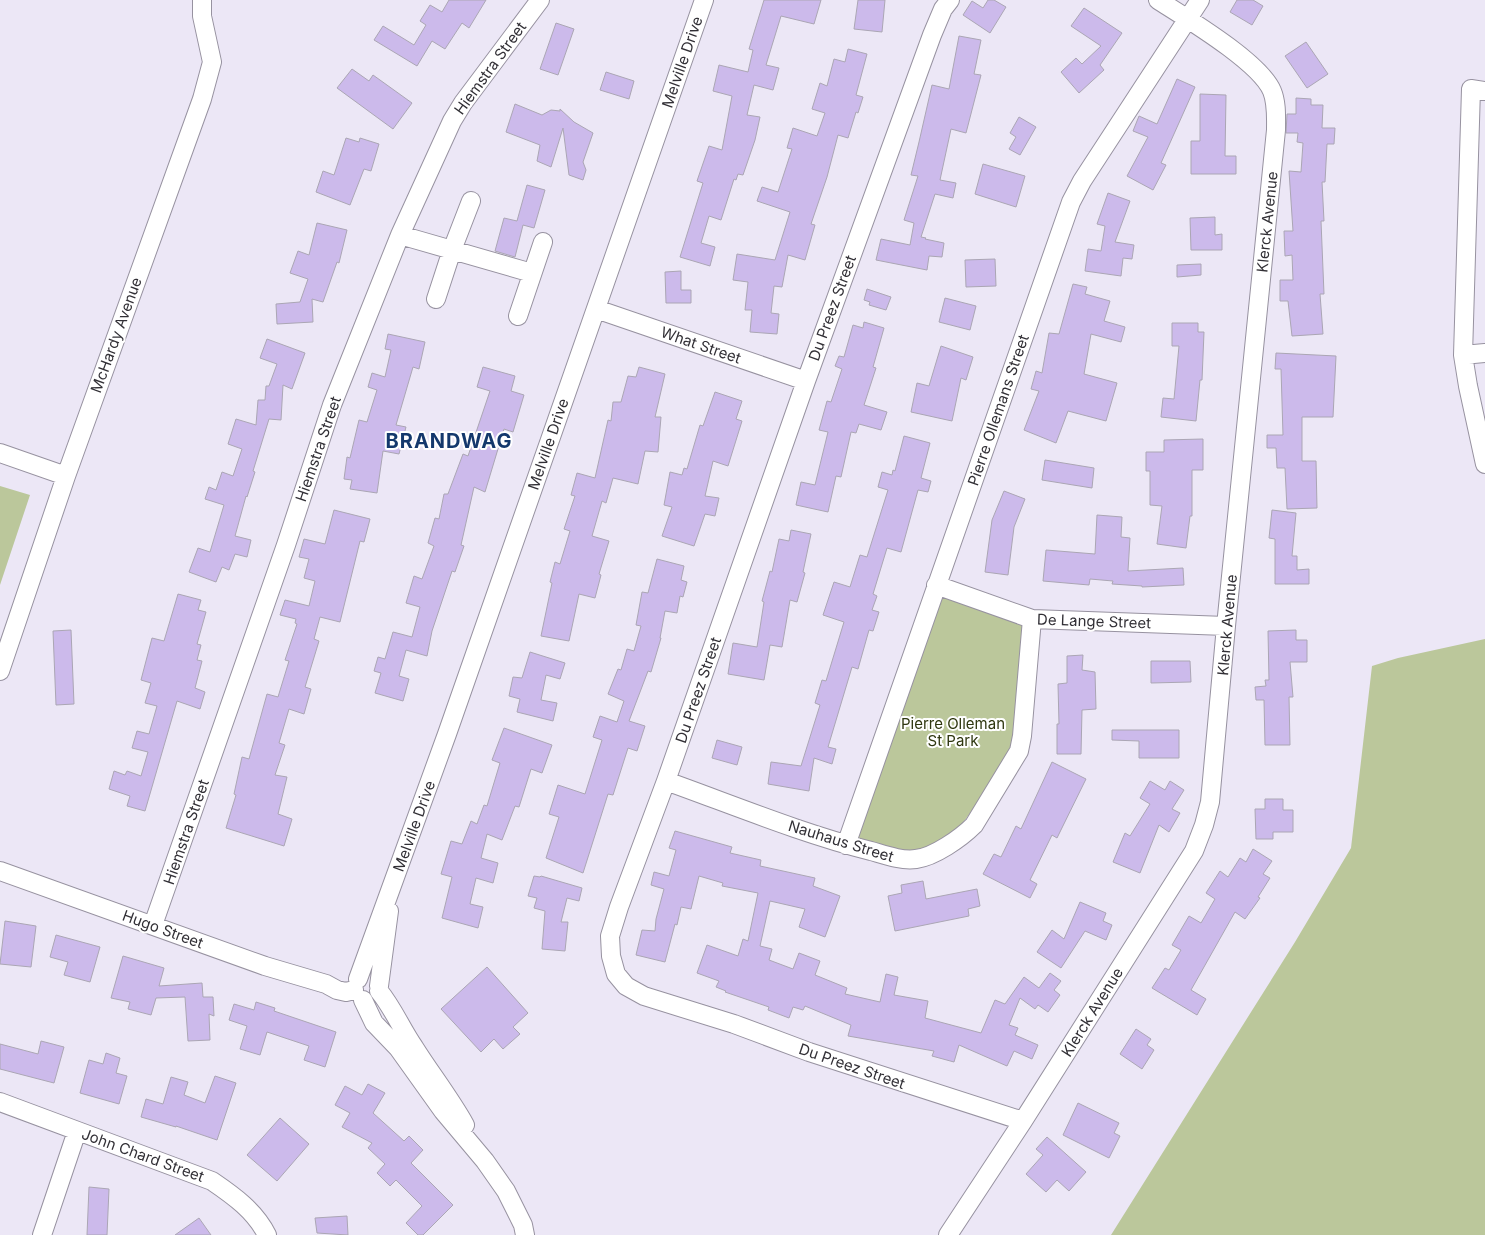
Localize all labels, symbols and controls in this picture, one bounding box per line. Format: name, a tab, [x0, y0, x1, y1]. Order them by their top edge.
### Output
street label: Melville Drive	[657, 14, 707, 110]
street label: Hiemstra Street	[450, 18, 530, 118]
street label: Klerck Avenue	[1252, 170, 1282, 274]
street label: Du Preez Street	[804, 253, 860, 363]
street label: McHardy Avenue	[86, 275, 146, 395]
street label: What Street	[658, 322, 744, 368]
street label: Pierre Ollemans Street	[963, 332, 1033, 488]
street label: Hiemstra Street	[291, 394, 345, 504]
street label: Melville Drive	[523, 396, 573, 492]
district label: BRANDWAG	[386, 429, 512, 453]
street label: Klerck Avenue	[1213, 574, 1241, 676]
street label: De Lange Street	[1037, 610, 1151, 632]
street label: Du Preez Street	[671, 634, 725, 746]
park label: Pierre Olleman St Park	[901, 714, 1005, 750]
street label: Hiemstra Street	[159, 777, 213, 887]
street label: Melville Drive	[389, 778, 439, 874]
street label: Nauhaus Street	[786, 816, 896, 866]
street label: Hugo Street	[120, 906, 206, 952]
street label: Klerck Avenue	[1057, 964, 1127, 1060]
street label: Du Preez Street	[796, 1039, 908, 1093]
street label: John Chard Street	[79, 1124, 207, 1186]

